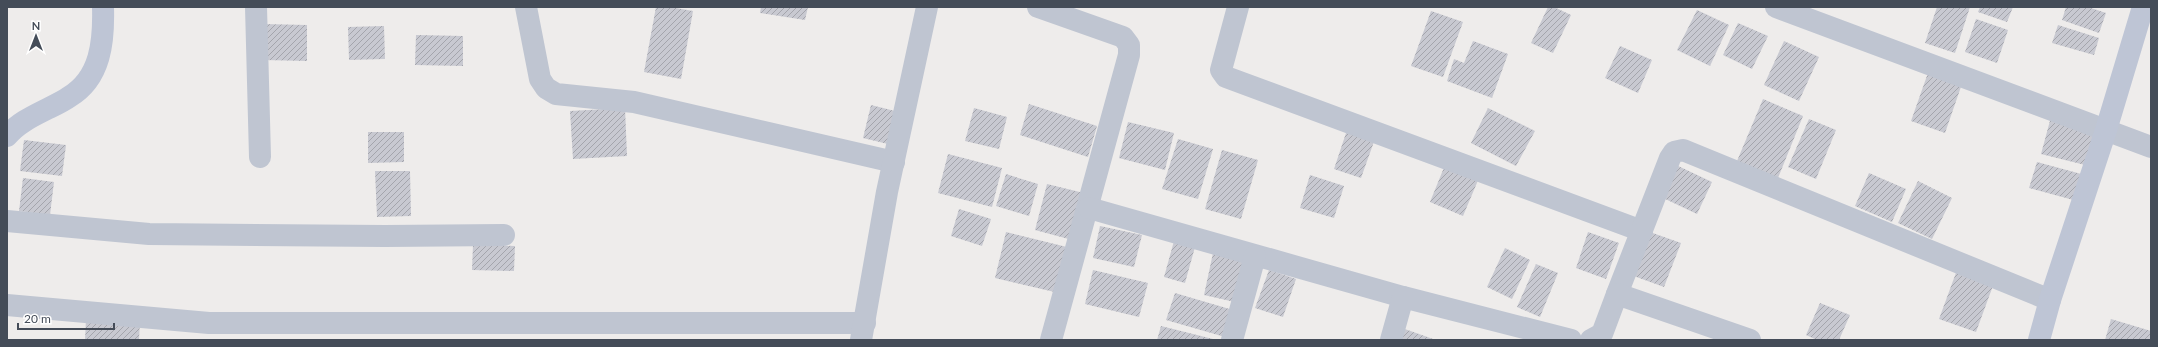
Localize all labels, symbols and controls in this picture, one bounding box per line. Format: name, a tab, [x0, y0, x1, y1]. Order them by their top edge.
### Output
north arrow	[16, 16, 56, 56]
text: N	[32, 19, 40, 32]
scale bar	[18, 305, 114, 331]
text: 20 m	[24, 311, 51, 326]

